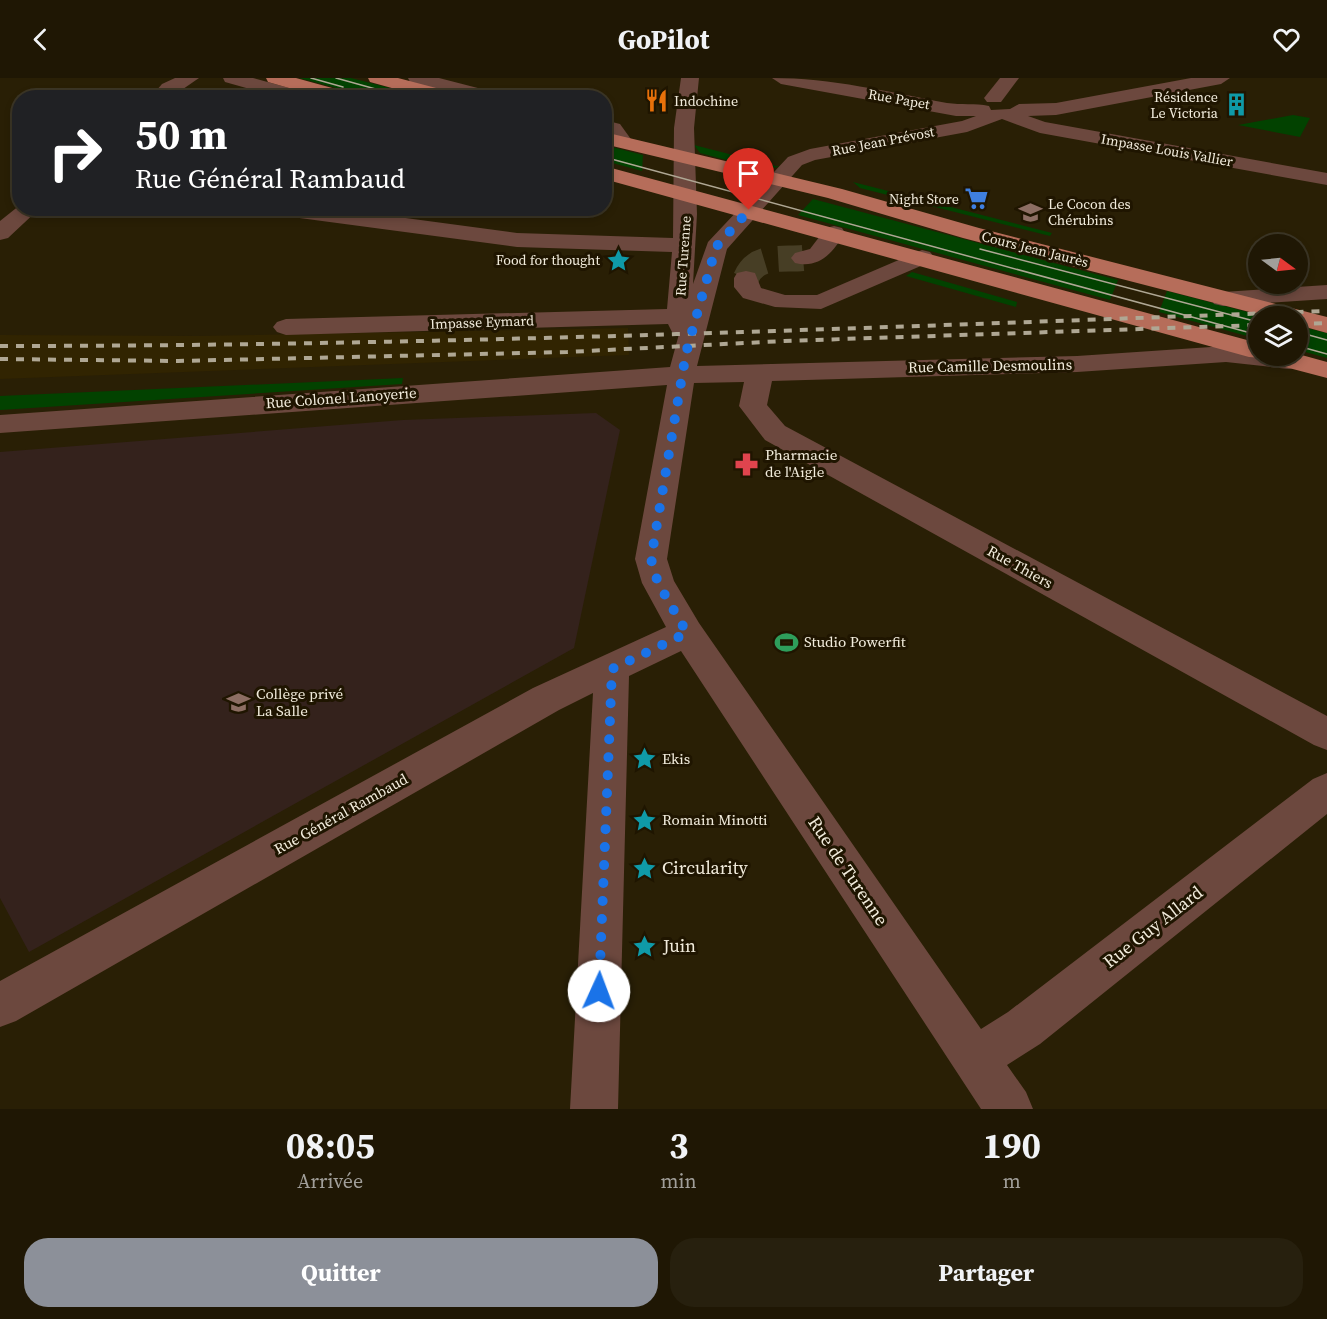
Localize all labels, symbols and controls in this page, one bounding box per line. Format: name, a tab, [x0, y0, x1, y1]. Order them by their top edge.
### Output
text: GoPilot	[618, 21, 709, 58]
icon: back	[24, 23, 57, 56]
icon: heart	[1270, 23, 1303, 56]
street label: Rue Papet	[867, 84, 932, 114]
place label: Résidence Le Victoria	[1150, 87, 1219, 123]
restaurant icon: Indochine	[643, 88, 669, 114]
place label: Indochine	[674, 91, 738, 111]
building icon: Résidence Le Victoria	[1223, 92, 1249, 118]
text: 50 m	[135, 105, 228, 163]
icon: right	[36, 114, 114, 192]
street label: Rue Jean Prévost	[830, 121, 936, 161]
street label: Impasse Louis Vallier	[1099, 129, 1235, 171]
pin	[723, 148, 774, 210]
icon: arrive	[732, 157, 765, 190]
text: Rue Général Rambaud	[135, 160, 405, 197]
supermarket icon: Night Store	[964, 186, 990, 212]
place label: Night Store	[889, 189, 959, 209]
place label: Le Cocon des Chérubins	[1048, 194, 1131, 230]
school or university icon: Le Cocon des Chérubins	[1017, 199, 1043, 225]
street label: Rue Turenne	[670, 215, 696, 297]
street label: Cours Jean Jaurès	[979, 226, 1091, 272]
north arrow	[1248, 234, 1308, 294]
map controls	[1248, 234, 1308, 366]
place icon: Food for thought	[605, 247, 631, 273]
place label: Food for thought	[496, 250, 600, 270]
button: layers	[1248, 306, 1308, 366]
street label: Impasse Eymard	[430, 310, 534, 334]
street label: Rue Camille Desmoulins	[908, 354, 1072, 377]
street label: Rue Colonel Lanoyerie	[265, 382, 418, 413]
place label: Pharmacie de l'Aigle	[765, 444, 838, 482]
pharmacy icon: Pharmacie de l'Aigle	[734, 451, 760, 477]
street label: Rue Thiers	[984, 540, 1057, 593]
sports icon: Studio Powerfit	[773, 629, 799, 655]
place label: Studio Powerfit	[804, 631, 906, 652]
place label: Collège privé La Salle	[256, 683, 344, 721]
school or university icon: Collège privé La Salle	[225, 690, 251, 716]
place icon: Ekis	[631, 746, 657, 772]
place label: Ekis	[662, 748, 690, 769]
street label: Rue Général Rambaud	[270, 768, 412, 859]
place icon: Romain Minotti	[631, 807, 657, 833]
place label: Romain Minotti	[662, 809, 768, 830]
street label: Rue de Turenne	[803, 811, 894, 930]
place icon: Circularity	[631, 855, 657, 881]
place label: Circularity	[662, 855, 749, 880]
street label: Rue Guy Allard	[1098, 880, 1208, 973]
place icon: Juin	[632, 933, 658, 959]
place label: Juin	[662, 933, 696, 958]
position arrow	[567, 959, 631, 1023]
text: 08:05	[286, 1121, 375, 1170]
text: 3	[669, 1121, 688, 1170]
text: 190	[983, 1121, 1041, 1170]
text: Arrivée	[297, 1167, 363, 1195]
text: min	[661, 1167, 697, 1195]
text: m	[1003, 1167, 1021, 1195]
button: Quitter	[24, 1238, 658, 1307]
button: Partager	[670, 1238, 1303, 1307]

